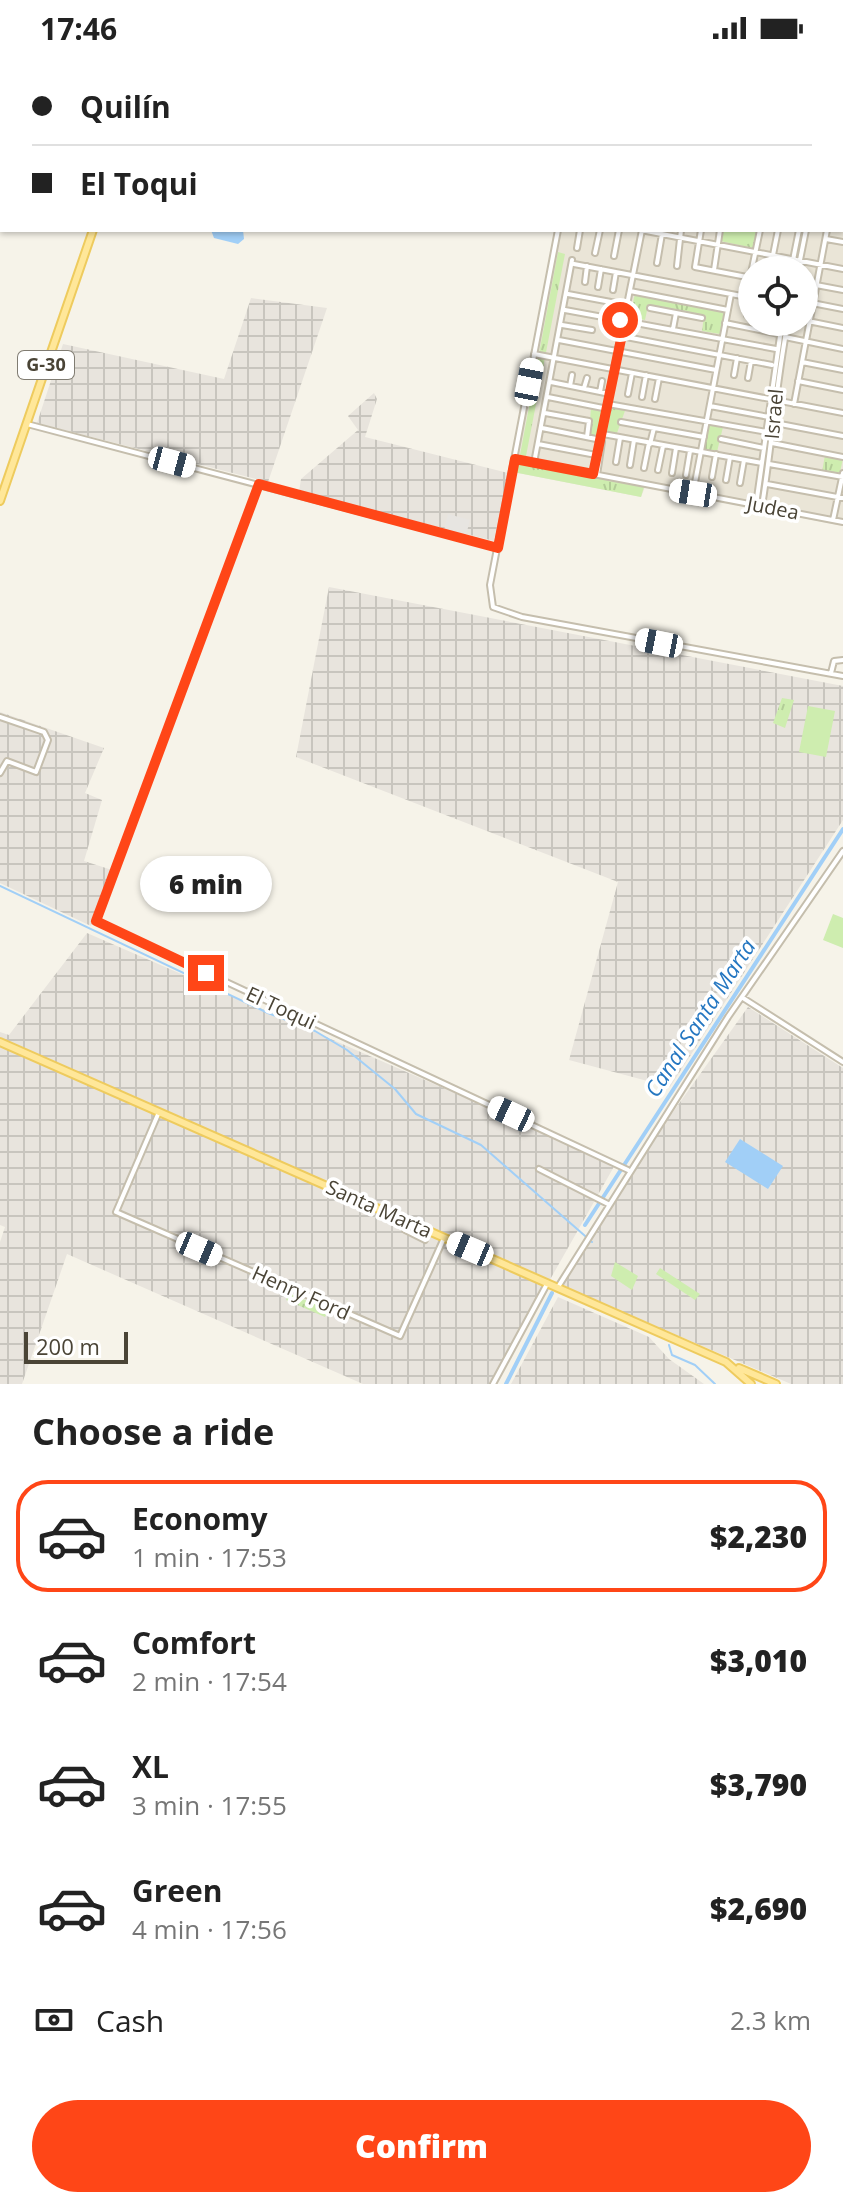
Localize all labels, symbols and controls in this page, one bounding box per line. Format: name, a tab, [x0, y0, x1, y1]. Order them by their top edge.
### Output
text: 17:46	[40, 8, 117, 49]
text: Quilín	[80, 86, 171, 127]
text: El Toqui	[80, 163, 198, 204]
map controls	[738, 256, 818, 336]
button: locate	[738, 256, 818, 336]
route start	[602, 302, 638, 338]
road number: G-30	[18, 351, 74, 379]
car	[513, 356, 545, 408]
street label: Israel	[758, 388, 789, 440]
car	[146, 444, 198, 480]
car	[667, 477, 719, 509]
street label: Judea	[743, 489, 801, 526]
car	[633, 627, 685, 659]
callout: 6 min	[140, 857, 272, 913]
text: 6 min	[169, 866, 243, 902]
water label: Canal Santa Marta	[637, 933, 761, 1102]
route end	[188, 955, 224, 991]
street label: El Toqui	[242, 980, 320, 1035]
car	[484, 1093, 538, 1135]
street label: Santa Marta	[322, 1173, 436, 1244]
car	[172, 1229, 226, 1269]
car	[443, 1229, 497, 1269]
street label: Henry Ford	[248, 1259, 354, 1326]
scale bar	[24, 1328, 128, 1364]
text: 200 m	[36, 1331, 100, 1361]
text: Choose a ride	[32, 1407, 274, 1456]
text: Economy	[132, 1498, 268, 1539]
icon: car	[36, 1500, 108, 1572]
text: $2,230	[710, 1516, 807, 1557]
text: 1 min · 17:53	[132, 1539, 287, 1575]
text: Comfort	[132, 1622, 256, 1663]
icon: car	[36, 1624, 108, 1696]
text: $3,010	[710, 1640, 807, 1681]
text: 2 min · 17:54	[132, 1663, 287, 1699]
text: XL	[132, 1746, 169, 1787]
icon: car	[36, 1748, 108, 1820]
text: $3,790	[710, 1764, 807, 1805]
text: 3 min · 17:55	[132, 1787, 287, 1823]
text: Green	[132, 1870, 223, 1911]
icon: car	[36, 1872, 108, 1944]
text: $2,690	[710, 1888, 807, 1929]
text: 4 min · 17:56	[132, 1911, 287, 1947]
icon: cash	[32, 1998, 76, 2042]
text: Cash	[96, 2000, 164, 2041]
text: 2.3 km	[730, 2002, 811, 2038]
button: Confirm	[32, 2100, 811, 2192]

